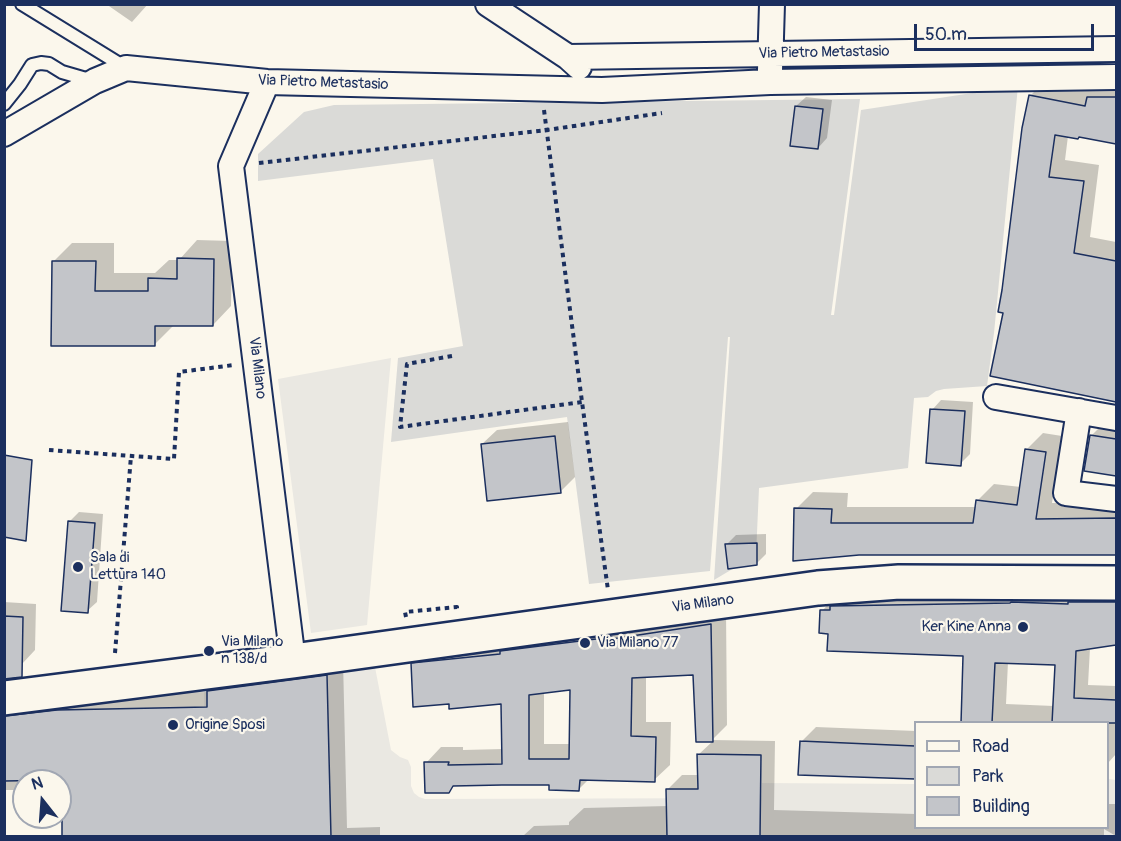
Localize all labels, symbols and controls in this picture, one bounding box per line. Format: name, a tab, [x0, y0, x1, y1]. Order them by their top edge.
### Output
scale bar	[917, 12, 1097, 50]
text: 50 m	[925, 23, 967, 46]
street label: Via Pietro Metastasio	[758, 43, 890, 63]
street label: Via Pietro Metastasio	[257, 72, 389, 94]
street label: Via Milano	[244, 336, 270, 400]
place label: Sala di Lettura 140	[90, 549, 166, 584]
marker: Sala di Lettura 140	[71, 560, 85, 574]
street label: Via Milano	[671, 591, 735, 617]
place label: Ker Kine Anna	[922, 618, 1011, 636]
marker: Ker Kine Anna	[1016, 620, 1030, 634]
place label: Via Milano n 138/d	[221, 633, 283, 668]
place label: Via Milano 77	[597, 634, 678, 652]
marker: Via Milano 77	[578, 636, 592, 650]
marker: Via Milano n 138/d	[202, 644, 216, 658]
place label: Origine Sposi	[185, 716, 265, 734]
marker: Origine Sposi	[166, 718, 180, 732]
legend	[914, 721, 1109, 829]
text: Road	[972, 735, 1009, 758]
text: Park	[972, 765, 1004, 788]
north arrow	[12, 769, 72, 829]
text: N	[29, 773, 45, 795]
text: Building	[972, 795, 1030, 818]

